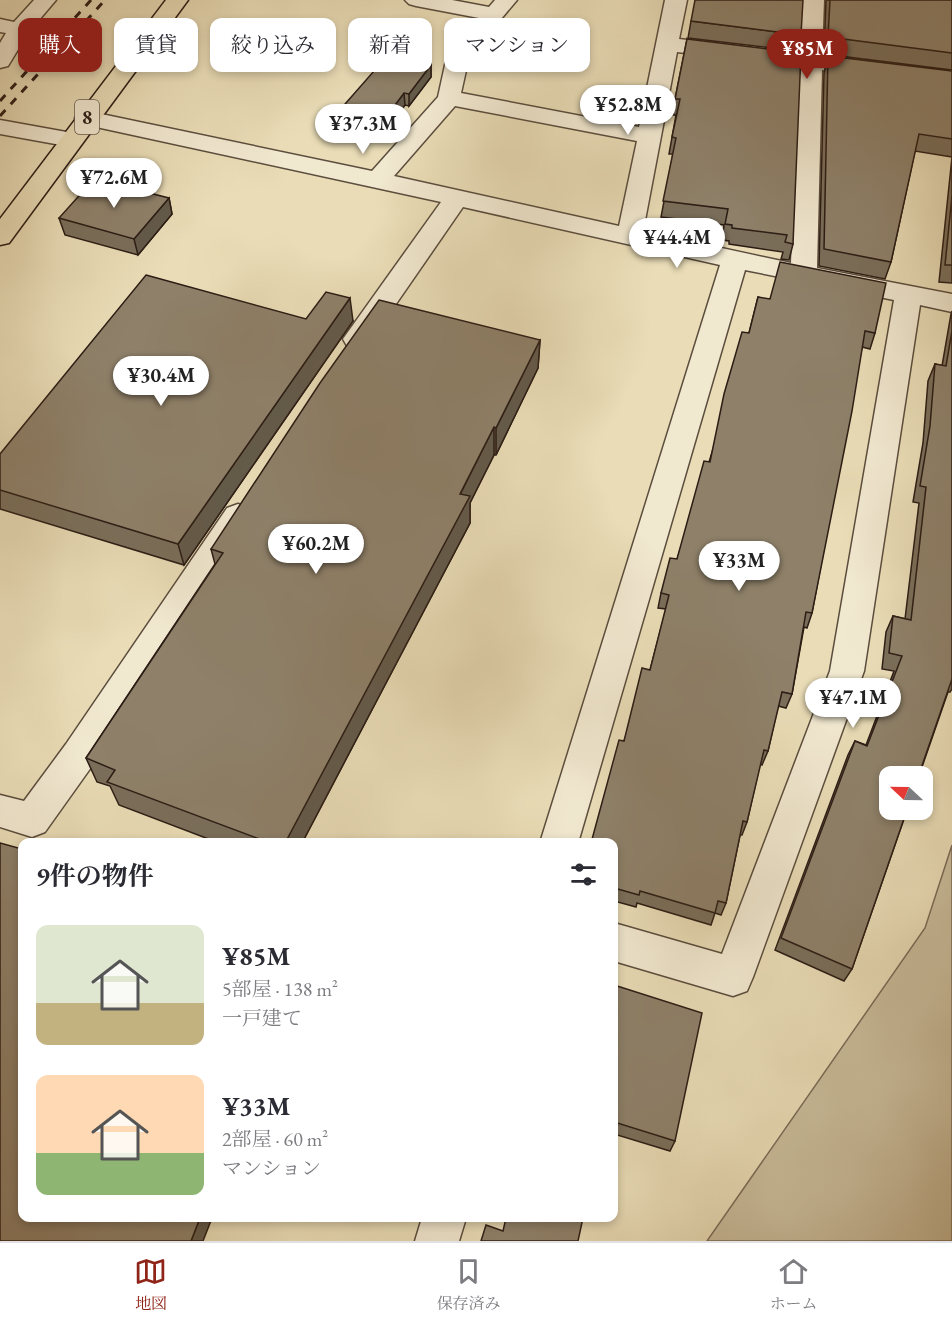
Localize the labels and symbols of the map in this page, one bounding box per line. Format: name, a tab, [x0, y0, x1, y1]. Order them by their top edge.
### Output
pin: ¥85M	[771, 29, 843, 80]
pin: ¥52.8M	[579, 85, 677, 136]
road number: 8	[75, 100, 99, 134]
pin: ¥37.3M	[314, 104, 412, 155]
pin: ¥72.6M	[65, 158, 163, 209]
pin: ¥44.4M	[628, 218, 726, 269]
pin: ¥30.4M	[112, 356, 210, 407]
pin: ¥60.2M	[267, 524, 365, 575]
pin: ¥33M	[703, 541, 775, 592]
pin: ¥47.1M	[804, 678, 902, 729]
north arrow	[879, 766, 933, 820]

